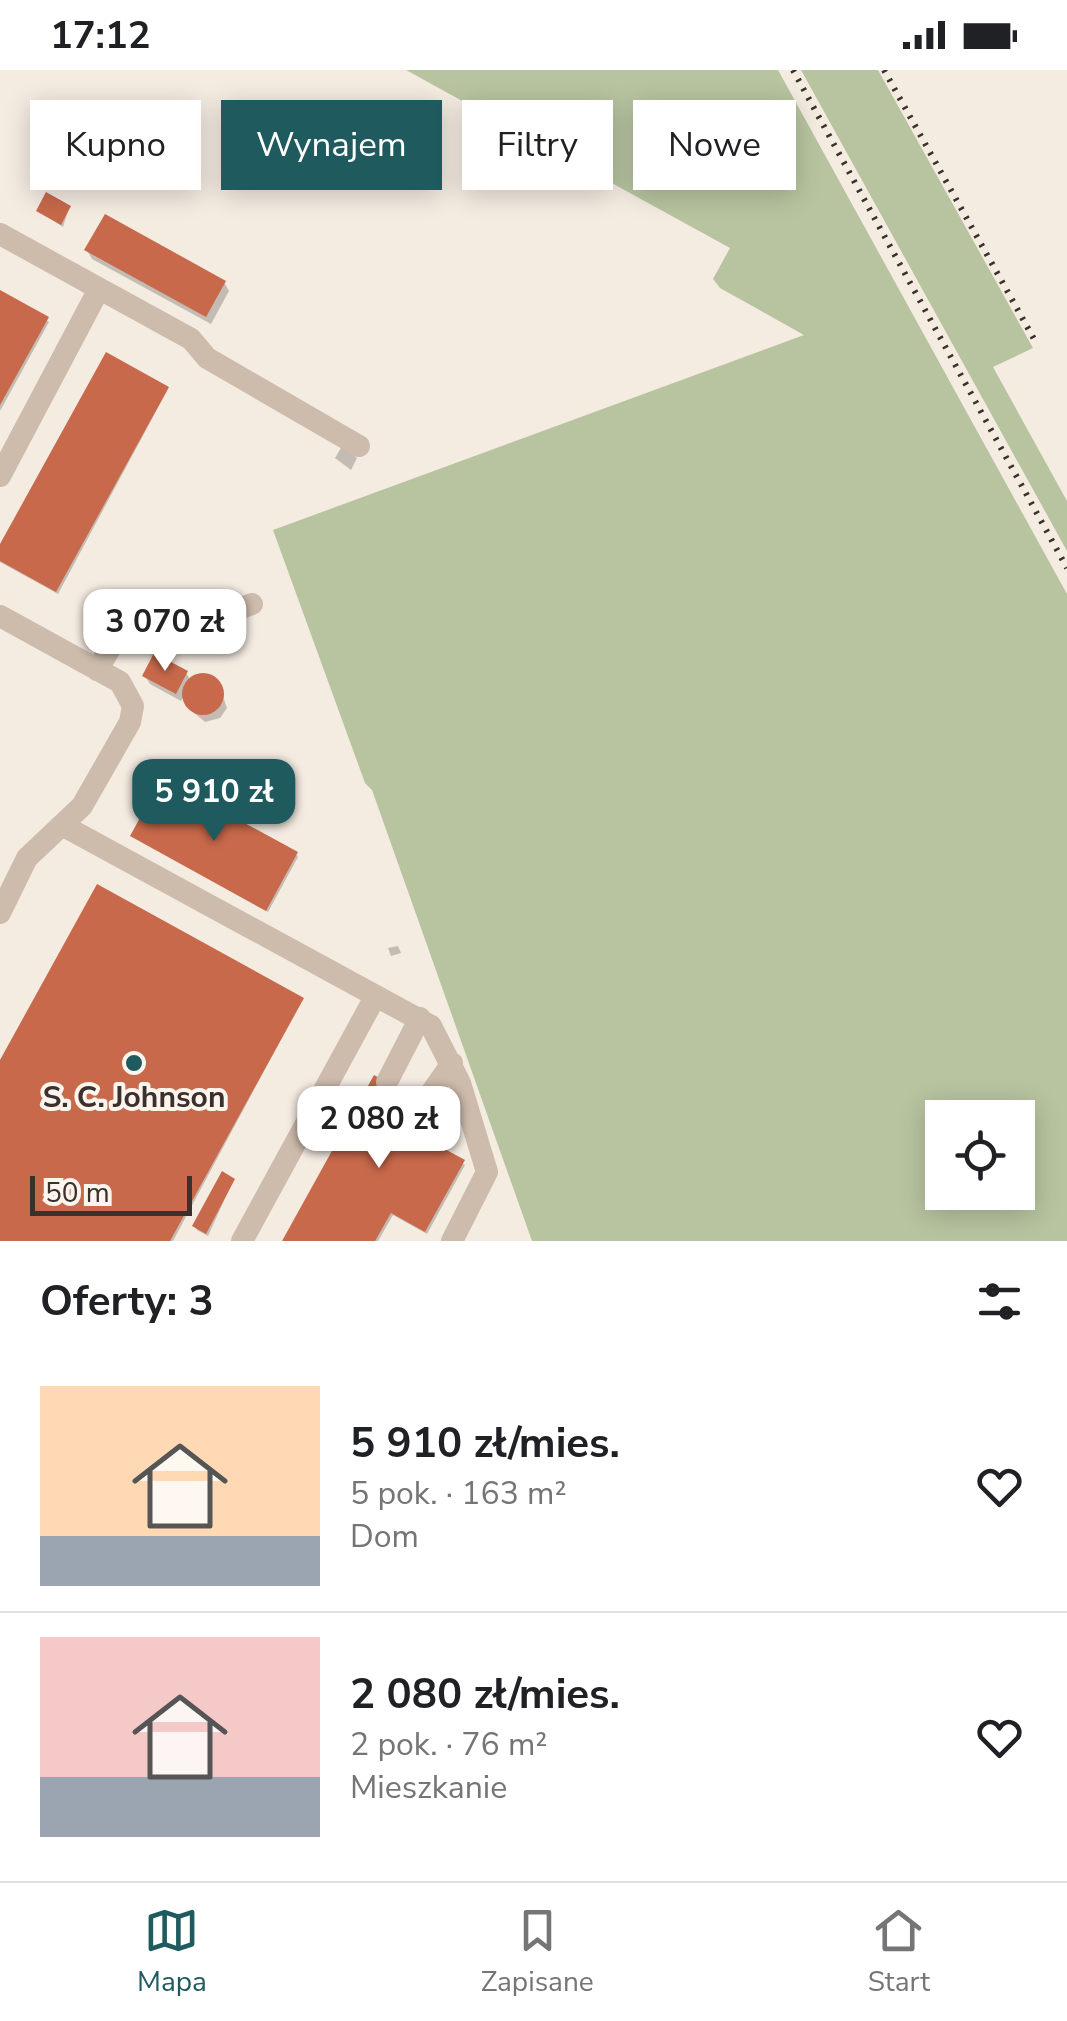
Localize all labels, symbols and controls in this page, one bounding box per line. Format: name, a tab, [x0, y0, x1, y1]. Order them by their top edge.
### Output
text: 17:12	[50, 10, 151, 61]
chip: Kupno	[30, 100, 201, 190]
chip: Wynajem	[221, 100, 442, 190]
chip: Filtry	[462, 100, 613, 190]
chip: Nowe	[633, 100, 796, 190]
pin: 3 070 zł	[62, 589, 268, 674]
text: 3 070 zł	[105, 600, 225, 643]
pin: 5 910 zł	[111, 759, 317, 844]
text: 5 910 zł	[154, 770, 274, 813]
marker: S. C. Johnson	[123, 1052, 145, 1074]
place label: S. C. Johnson	[43, 1077, 225, 1118]
pin: 2 080 zł	[276, 1086, 482, 1171]
text: 2 080 zł	[319, 1097, 439, 1140]
map controls	[925, 1100, 1035, 1210]
button: locate	[925, 1100, 1035, 1210]
scale bar	[30, 1171, 192, 1216]
text: 50 m	[45, 1174, 110, 1212]
text: Oferty: 3	[40, 1273, 214, 1330]
icon: filters	[972, 1274, 1027, 1329]
text: 5 910 zł/mies.	[350, 1415, 620, 1472]
icon: home	[120, 1426, 240, 1546]
icon: heart	[972, 1459, 1027, 1514]
text: 5 pok. · 163 m²	[350, 1472, 567, 1515]
text: Dom	[350, 1515, 419, 1558]
text: 2 080 zł/mies.	[350, 1666, 620, 1723]
icon: home	[120, 1677, 240, 1797]
icon: heart	[972, 1710, 1027, 1765]
text: 2 pok. · 76 m²	[350, 1723, 547, 1766]
text: Mieszkanie	[350, 1766, 507, 1809]
tab: Mapa	[137, 1903, 207, 2001]
tab: Zapisane	[481, 1903, 594, 2001]
tab: Start	[868, 1903, 930, 2001]

